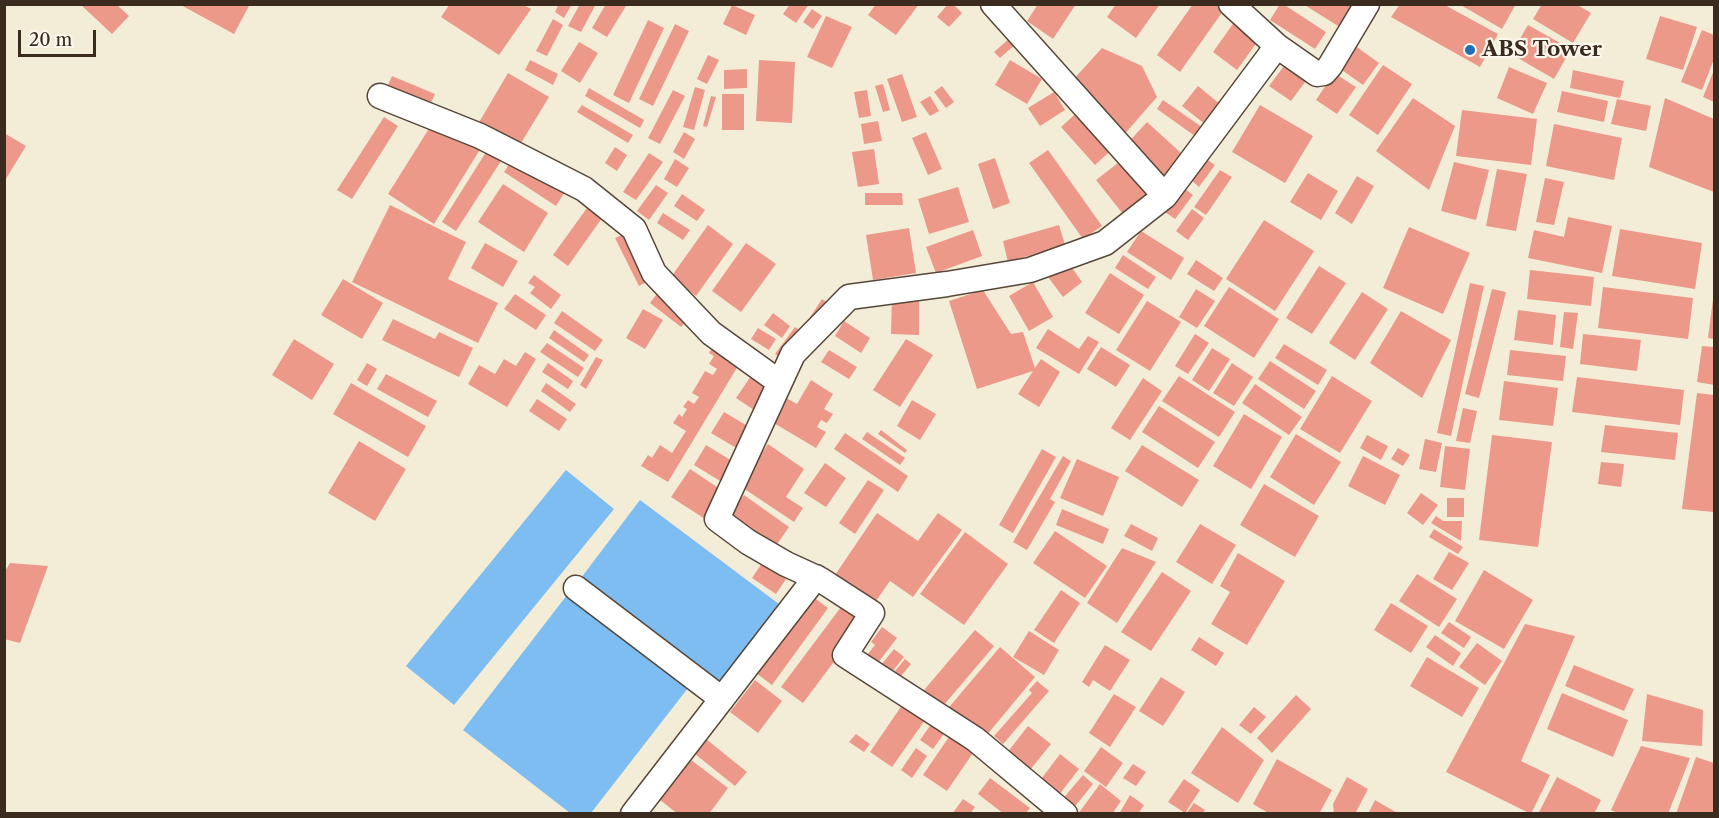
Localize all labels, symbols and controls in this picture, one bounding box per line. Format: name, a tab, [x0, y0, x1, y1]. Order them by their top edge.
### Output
scale bar	[21, 18, 99, 56]
text: 20 m	[29, 29, 72, 51]
place label: ABS Tower	[1482, 37, 1602, 63]
marker: ABS Tower	[1463, 43, 1477, 57]

